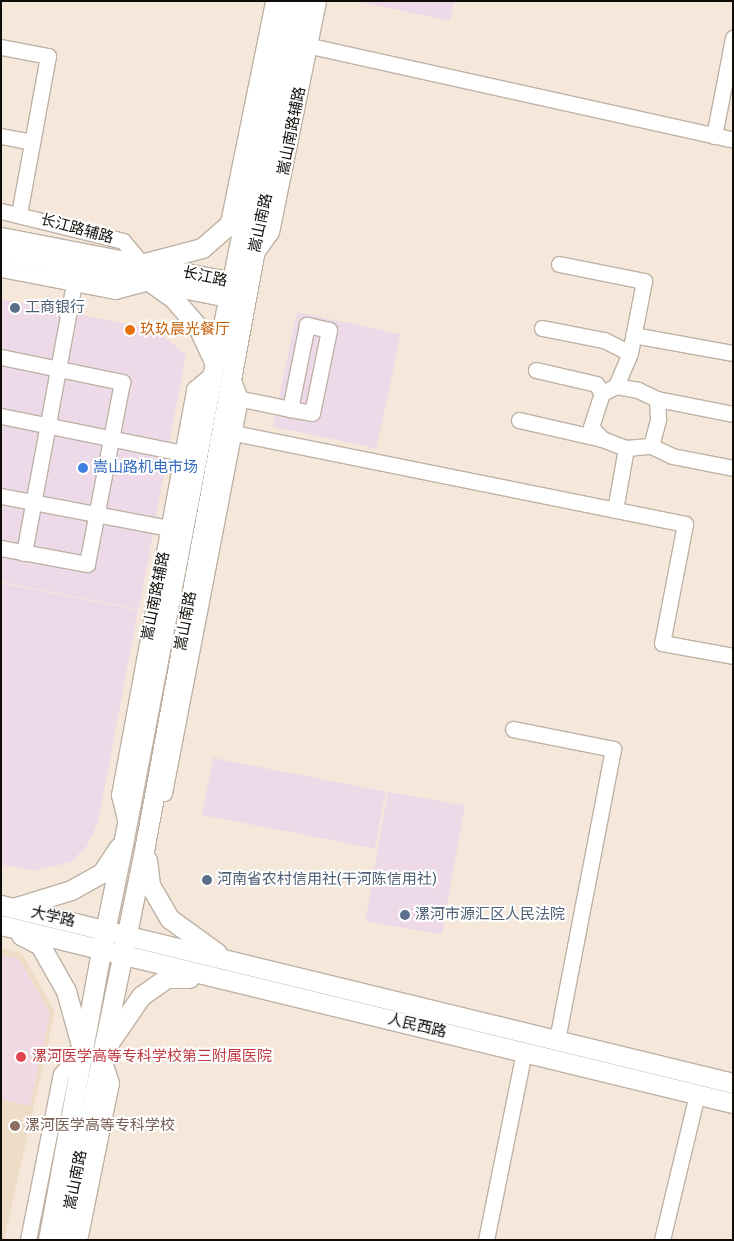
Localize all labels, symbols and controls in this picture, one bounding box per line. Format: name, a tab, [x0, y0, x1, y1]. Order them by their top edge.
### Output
street label: 嵩山南路辅路	[275, 85, 309, 177]
street label: 嵩山南路	[246, 192, 276, 254]
street label: 长江路辅路	[38, 211, 116, 247]
street label: 长江路	[181, 264, 229, 290]
place label: 工商银行	[25, 299, 85, 317]
marker: 工商银行	[9, 302, 21, 314]
place label: 玖玖晨光餐厅	[140, 321, 230, 339]
marker: 玖玖晨光餐厅	[124, 324, 136, 336]
place label: 嵩山路机电市场	[93, 459, 198, 477]
marker: 嵩山路机电市场	[77, 462, 89, 474]
street label: 嵩山南路辅路	[139, 550, 173, 642]
street label: 嵩山南路	[172, 590, 200, 652]
place label: 河南省农村信用社(干河陈信用社)	[217, 871, 437, 889]
marker: 河南省农村信用社(干河陈信用社)	[201, 874, 213, 886]
street label: 大学路	[29, 903, 77, 931]
place label: 漯河市源汇区人民法院	[415, 906, 565, 924]
marker: 漯河市源汇区人民法院	[399, 909, 411, 921]
street label: 人民西路	[386, 1010, 448, 1042]
place label: 漯河医学高等专科学校第三附属医院	[32, 1048, 272, 1066]
marker: 漯河医学高等专科学校第三附属医院	[14, 1050, 28, 1064]
place label: 漯河医学高等专科学校	[25, 1117, 175, 1135]
marker: 漯河医学高等专科学校	[9, 1120, 21, 1132]
street label: 嵩山南路	[61, 1149, 91, 1211]

